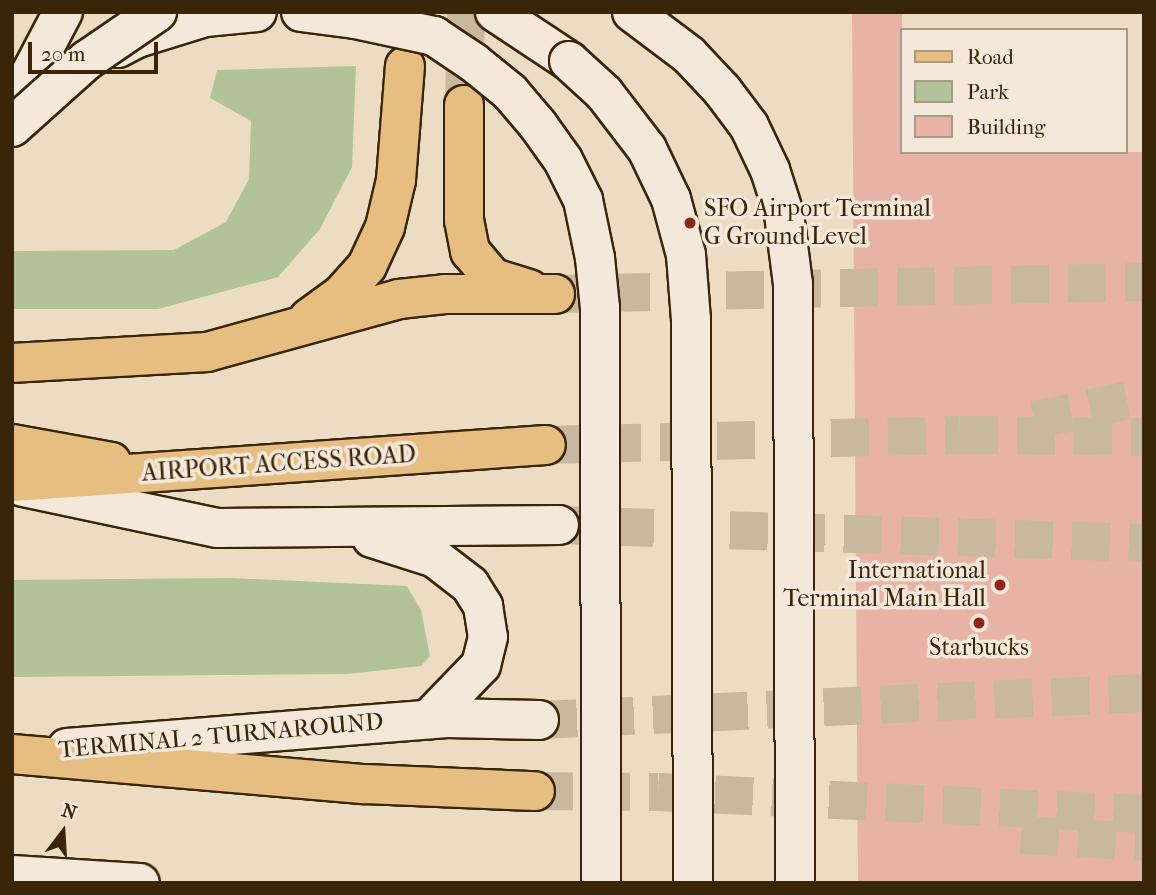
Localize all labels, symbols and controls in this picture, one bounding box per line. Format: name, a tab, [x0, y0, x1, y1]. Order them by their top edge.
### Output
scale bar	[32, 28, 161, 72]
legend	[900, 28, 1128, 154]
text: 20 m	[41, 42, 85, 66]
text: Road	[967, 45, 1014, 69]
text: Park	[967, 80, 1009, 104]
text: Building	[967, 115, 1045, 139]
place label: SFO Airport Terminal G Ground Level	[704, 195, 931, 251]
marker: SFO Airport Terminal G Ground Level	[682, 215, 698, 231]
street label: AIRPORT ACCESS ROAD	[141, 440, 417, 488]
place label: International Terminal Main Hall	[783, 557, 986, 613]
marker: International Terminal Main Hall	[992, 577, 1008, 593]
marker: Starbucks	[971, 615, 987, 631]
place label: Starbucks	[929, 634, 1029, 662]
street label: TERMINAL 2 TURNAROUND	[57, 707, 385, 765]
north arrow	[28, 797, 98, 867]
text: N	[59, 799, 79, 825]

